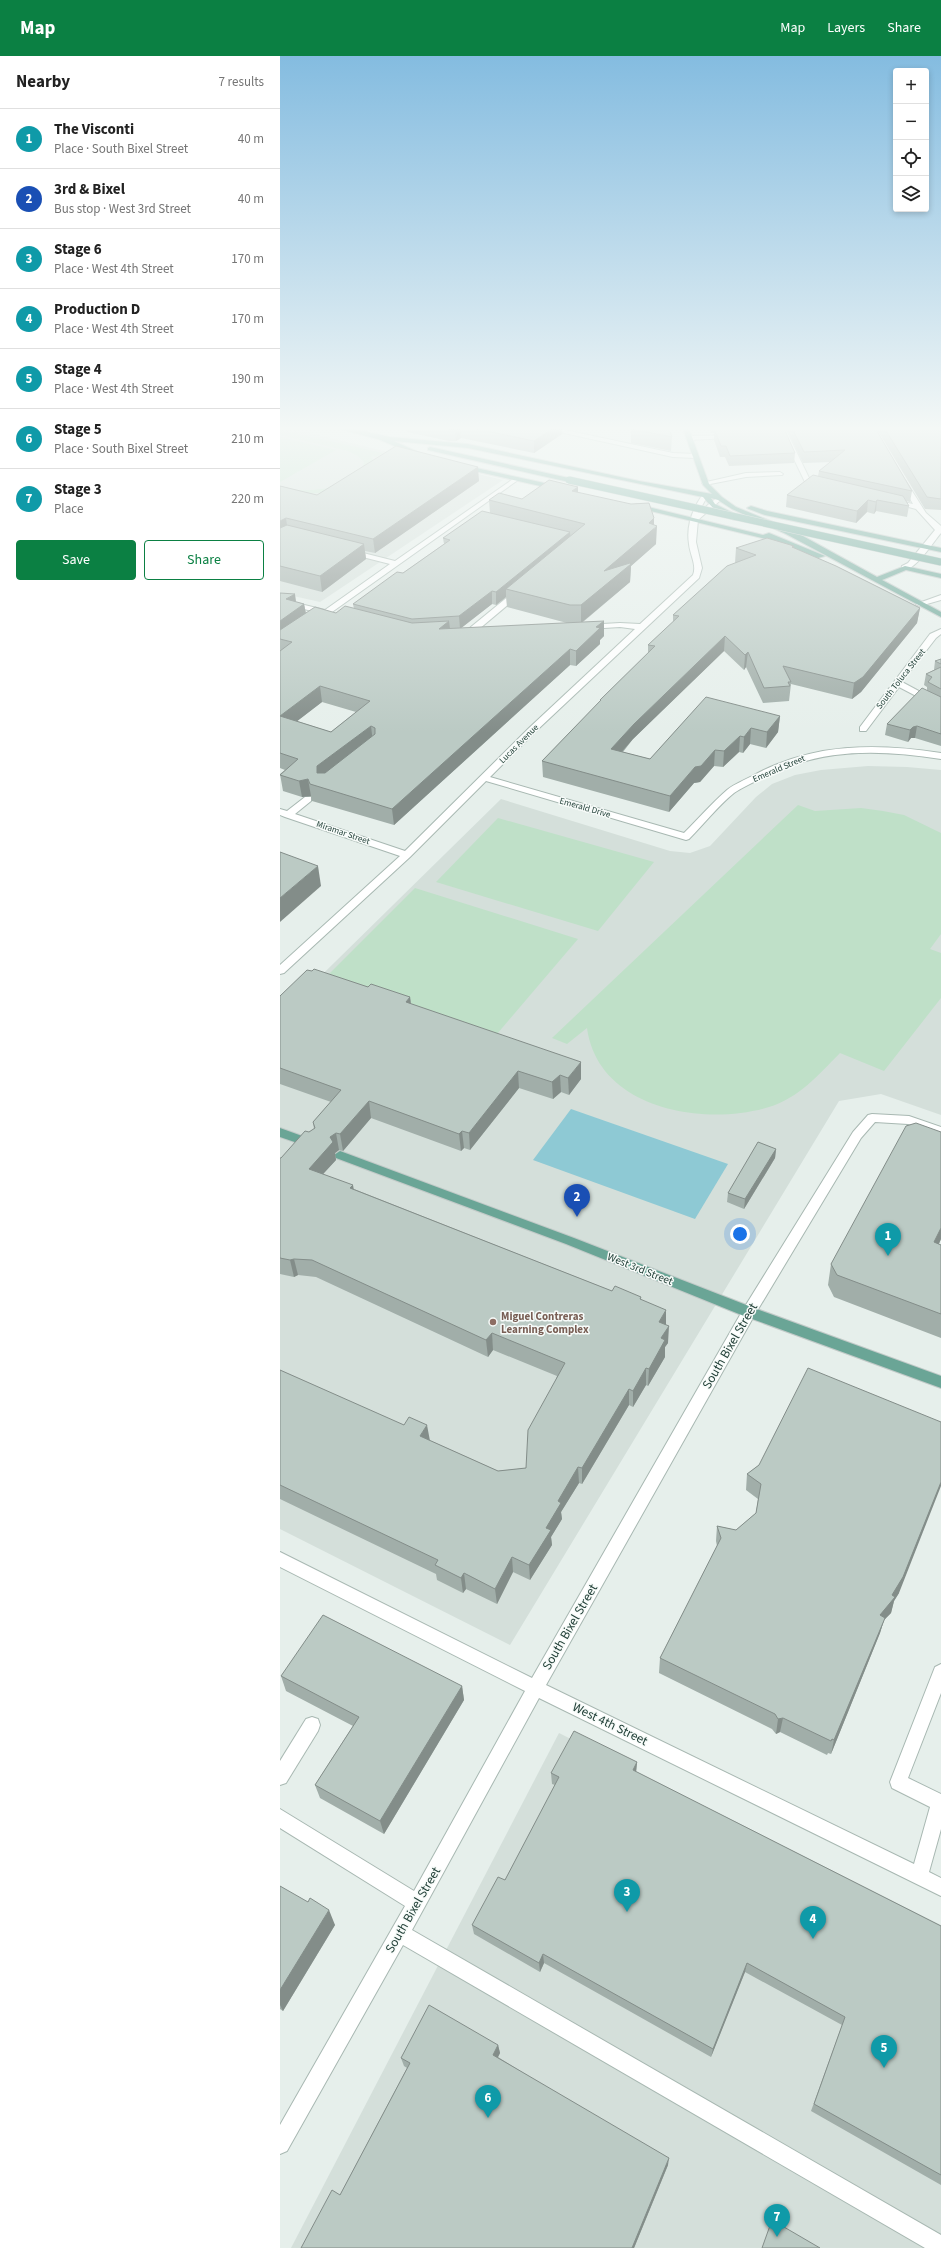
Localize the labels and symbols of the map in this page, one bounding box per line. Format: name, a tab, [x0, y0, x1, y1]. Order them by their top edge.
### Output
street label: South Toluca Street	[873, 646, 929, 712]
street label: Lucas Avenue	[496, 721, 542, 767]
street label: Emerald Street	[751, 752, 807, 786]
street label: Emerald Drive	[558, 794, 613, 822]
street label: Miramar Street	[315, 818, 371, 848]
pin: 2	[564, 1184, 590, 1217]
pin: 1	[875, 1223, 901, 1256]
your location	[730, 1224, 750, 1244]
street label: West 3rd Street	[605, 1249, 675, 1289]
street label: South Bixel Street	[698, 1299, 762, 1392]
place label: Miguel Contreras Learning Complex	[501, 1309, 589, 1337]
marker: Miguel Contreras Learning Complex	[488, 1317, 498, 1327]
street label: South Bixel Street	[538, 1580, 602, 1673]
street label: West 4th Street	[569, 1698, 651, 1750]
street label: South Bixel Street	[381, 1863, 445, 1956]
pin: 3	[614, 1879, 640, 1912]
pin: 4	[800, 1906, 826, 1939]
pin: 5	[871, 2035, 897, 2068]
pin: 6	[475, 2085, 501, 2118]
pin: 7	[764, 2204, 790, 2237]

